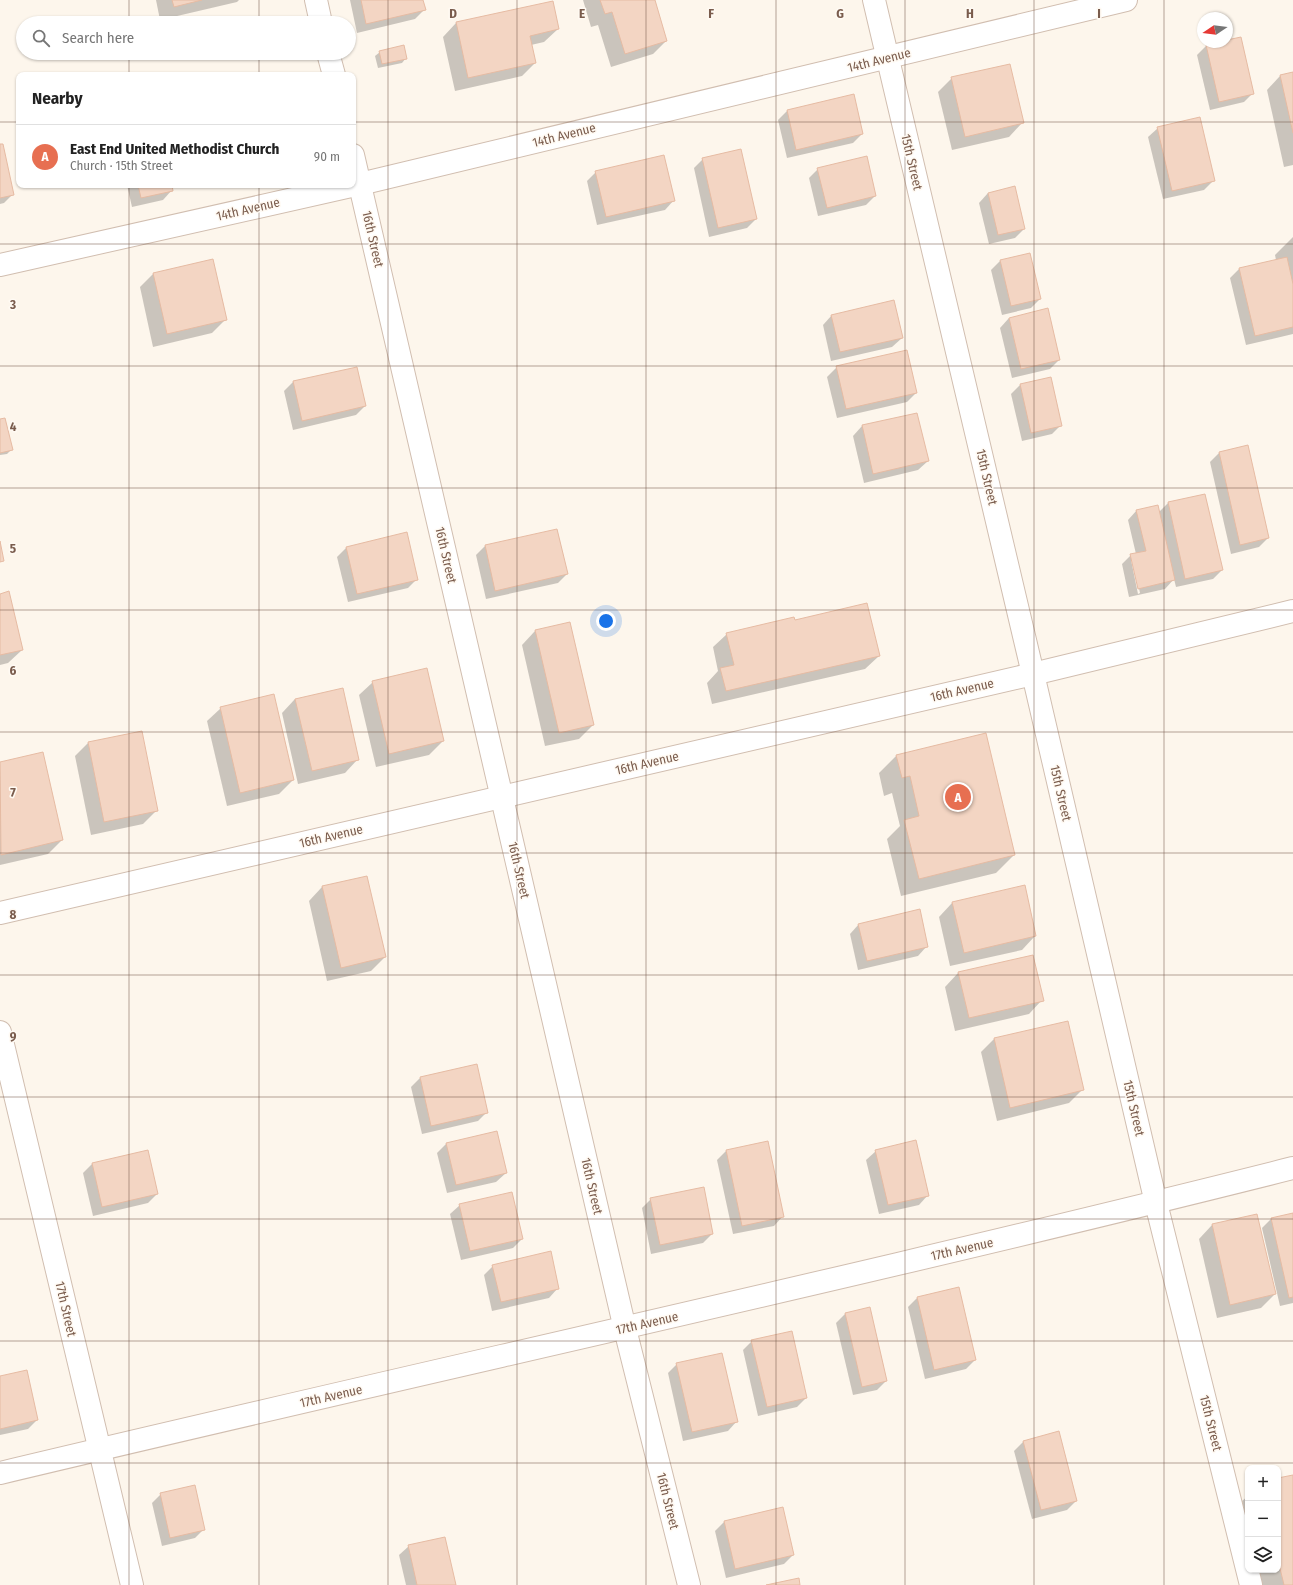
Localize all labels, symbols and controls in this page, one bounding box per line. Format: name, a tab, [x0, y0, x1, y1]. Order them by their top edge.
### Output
text: D	[449, 6, 457, 21]
text: E	[579, 6, 585, 21]
text: F	[708, 6, 714, 21]
text: G	[836, 6, 844, 21]
text: H	[966, 6, 974, 21]
text: I	[1097, 6, 1101, 21]
north arrow	[1197, 12, 1233, 48]
search box	[16, 16, 356, 60]
icon: search	[30, 27, 52, 49]
text: Search here	[62, 29, 134, 47]
street label: 14th Avenue	[846, 45, 912, 75]
text: Nearby	[32, 88, 83, 109]
street label: 14th Avenue	[531, 120, 597, 150]
street label: 15th Street	[898, 133, 926, 192]
text: East End United Methodist Church	[70, 140, 279, 158]
text: A	[41, 149, 49, 164]
text: 90 m	[314, 149, 340, 164]
text: Church · 15th Street	[70, 158, 173, 173]
street label: 14th Avenue	[215, 194, 281, 224]
street label: 16th Street	[359, 209, 387, 269]
text: 3	[9, 297, 16, 312]
text: 4	[10, 419, 17, 434]
street label: 15th Street	[973, 448, 1001, 507]
street label: 16th Street	[432, 525, 460, 585]
text: 5	[10, 541, 16, 556]
your location	[596, 611, 616, 631]
text: 6	[10, 663, 17, 678]
street label: 16th Avenue	[929, 675, 995, 705]
street label: 16th Avenue	[614, 748, 680, 778]
street label: 15th Street	[1047, 764, 1075, 823]
pin: A	[945, 782, 971, 812]
text: 7	[10, 785, 16, 800]
street label: 16th Avenue	[298, 821, 364, 851]
street label: 16th Street	[505, 840, 533, 900]
text: 8	[10, 907, 17, 922]
text: 9	[10, 1029, 17, 1044]
street label: 15th Street	[1120, 1079, 1148, 1138]
street label: 16th Street	[578, 1156, 606, 1216]
street label: 17th Avenue	[929, 1235, 995, 1263]
street label: 17th Street	[52, 1280, 80, 1339]
street label: 17th Avenue	[614, 1309, 680, 1337]
street label: 17th Avenue	[298, 1382, 364, 1410]
street label: 15th Street	[1197, 1393, 1225, 1453]
map controls	[1245, 1465, 1281, 1573]
button: +	[1245, 1465, 1281, 1501]
street label: 16th Street	[654, 1471, 682, 1531]
button: −	[1245, 1501, 1281, 1537]
button: layers	[1245, 1537, 1281, 1573]

